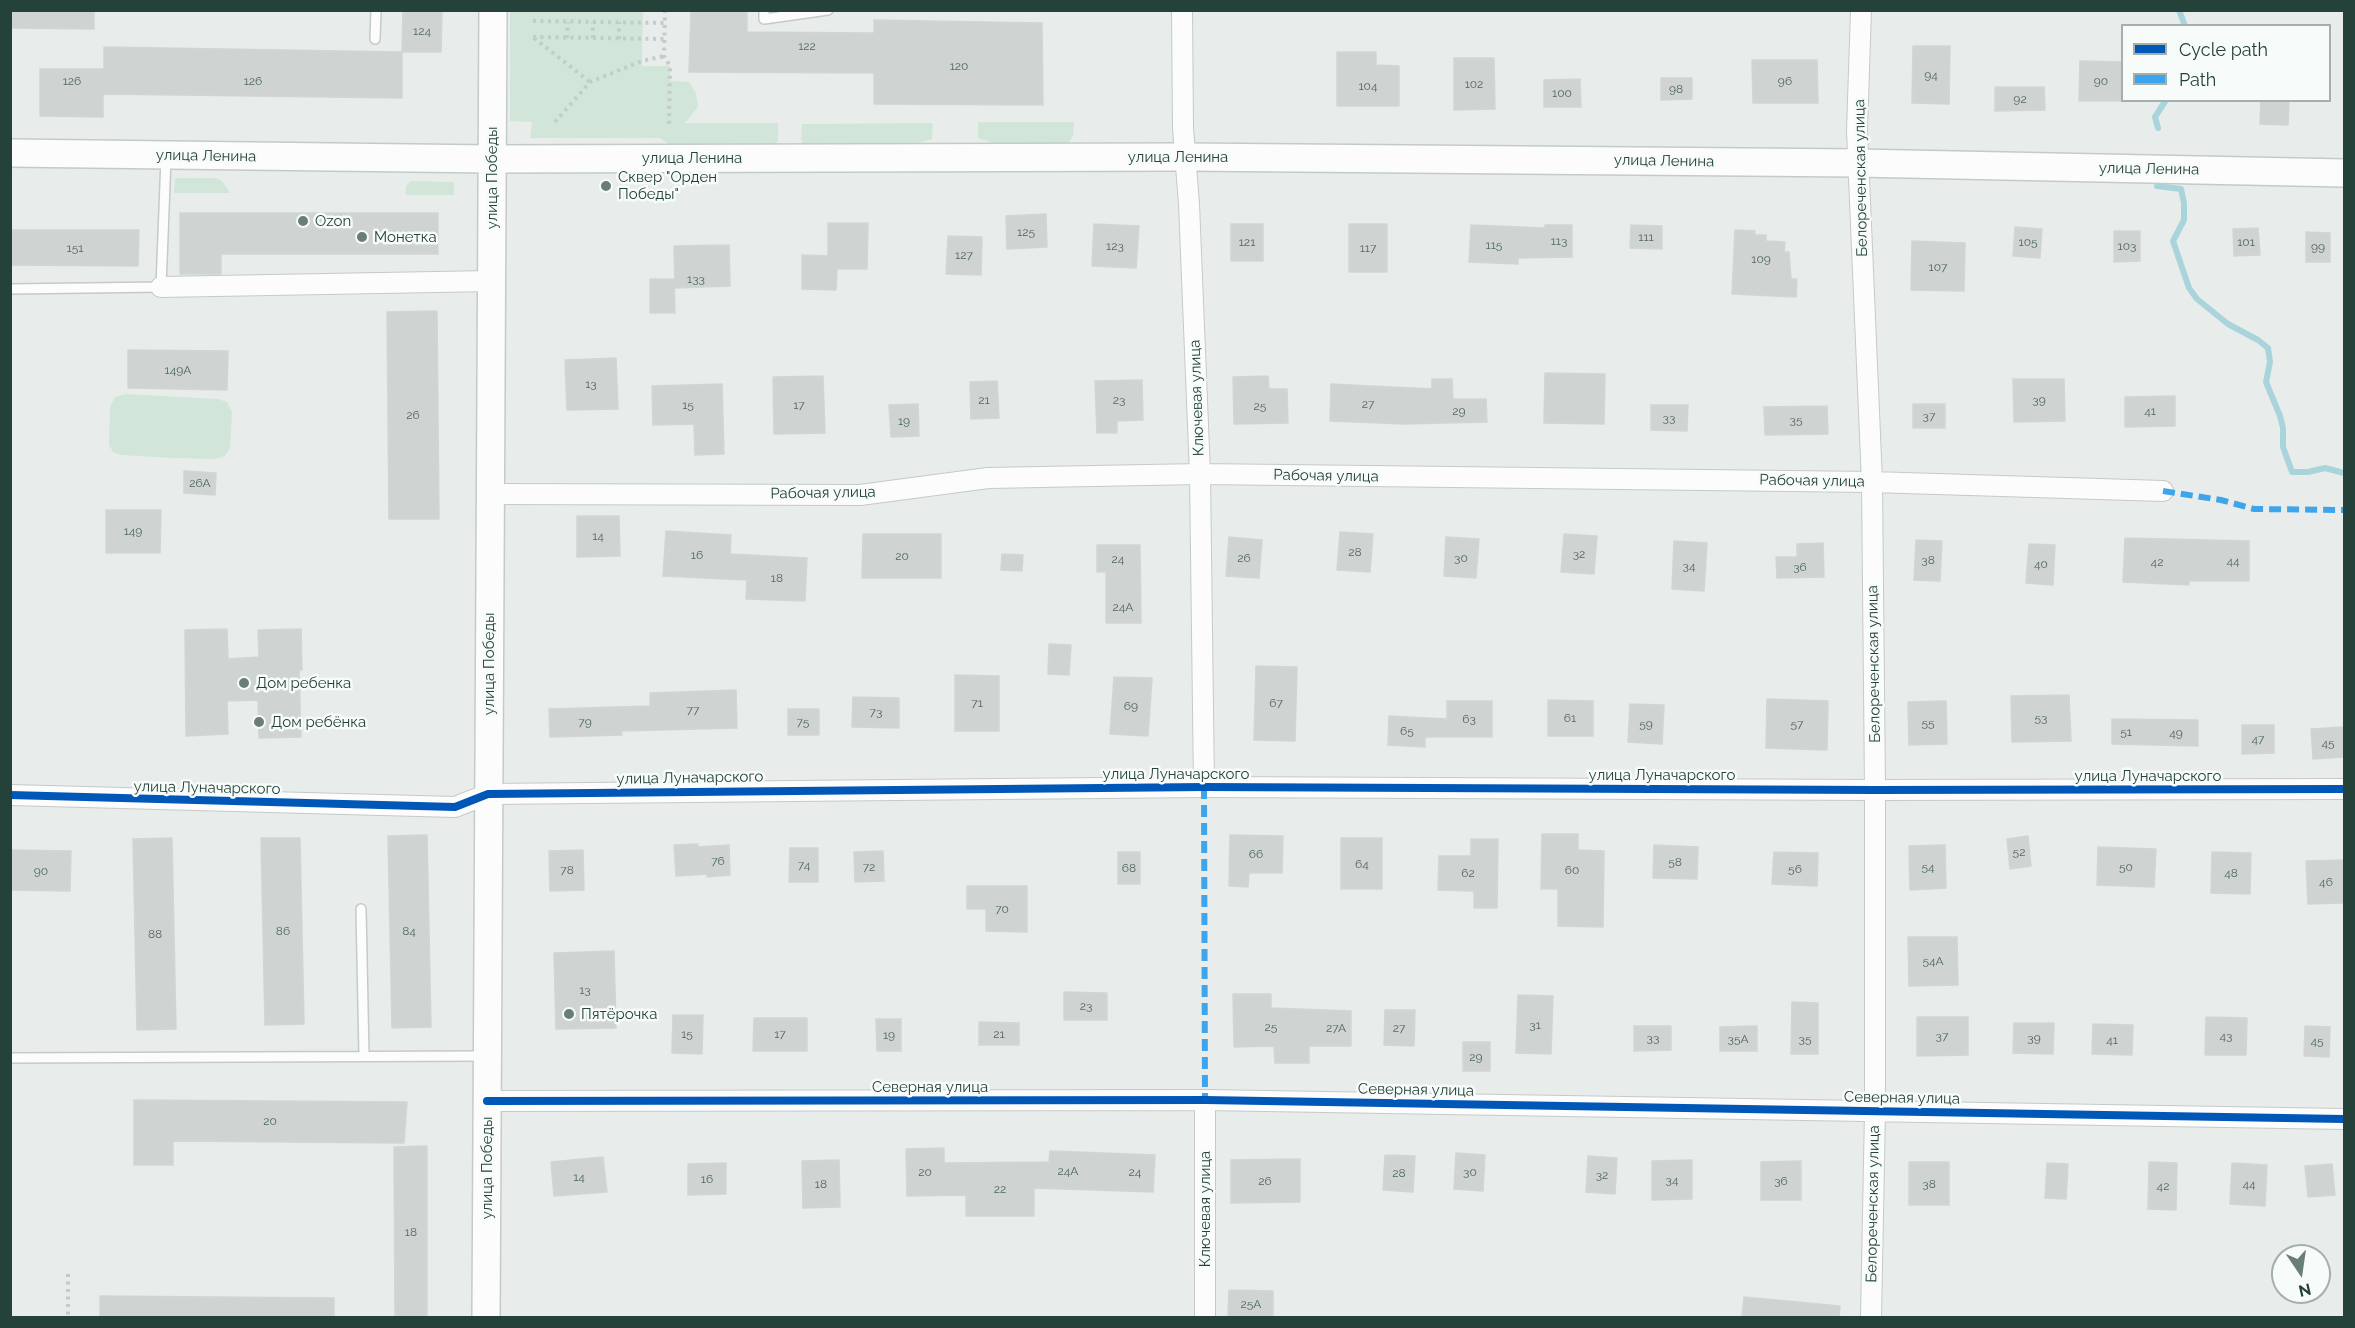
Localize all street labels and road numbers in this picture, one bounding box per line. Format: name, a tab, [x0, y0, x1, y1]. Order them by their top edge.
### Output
street label: Белореченская улица	[1851, 99, 1871, 257]
street label: улица Победы	[483, 127, 501, 229]
street label: улица Ленина	[156, 146, 256, 166]
street label: улица Ленина	[1128, 148, 1228, 166]
street label: улица Ленина	[642, 149, 742, 167]
street label: улица Ленина	[1614, 151, 1714, 171]
street label: улица Ленина	[2099, 159, 2199, 179]
street label: Ключевая улица	[1186, 339, 1208, 457]
street label: Рабочая улица	[1273, 466, 1379, 486]
street label: Рабочая улица	[1759, 471, 1865, 491]
street label: Рабочая улица	[770, 483, 876, 503]
street label: Белореченская улица	[1864, 585, 1884, 743]
street label: улица Победы	[480, 613, 498, 715]
street label: улица Луначарского	[1103, 765, 1249, 783]
street label: улица Луначарского	[1589, 766, 1735, 784]
street label: улица Луначарского	[2075, 767, 2221, 785]
street label: улица Луначарского	[616, 768, 764, 788]
street label: улица Луначарского	[133, 778, 281, 798]
street label: Северная улица	[872, 1078, 988, 1096]
street label: Северная улица	[1358, 1080, 1474, 1100]
street label: Северная улица	[1844, 1088, 1960, 1108]
street label: улица Победы	[478, 1117, 496, 1219]
street label: Белореченская улица	[1863, 1125, 1883, 1283]
street label: Ключевая улица	[1196, 1151, 1214, 1267]

